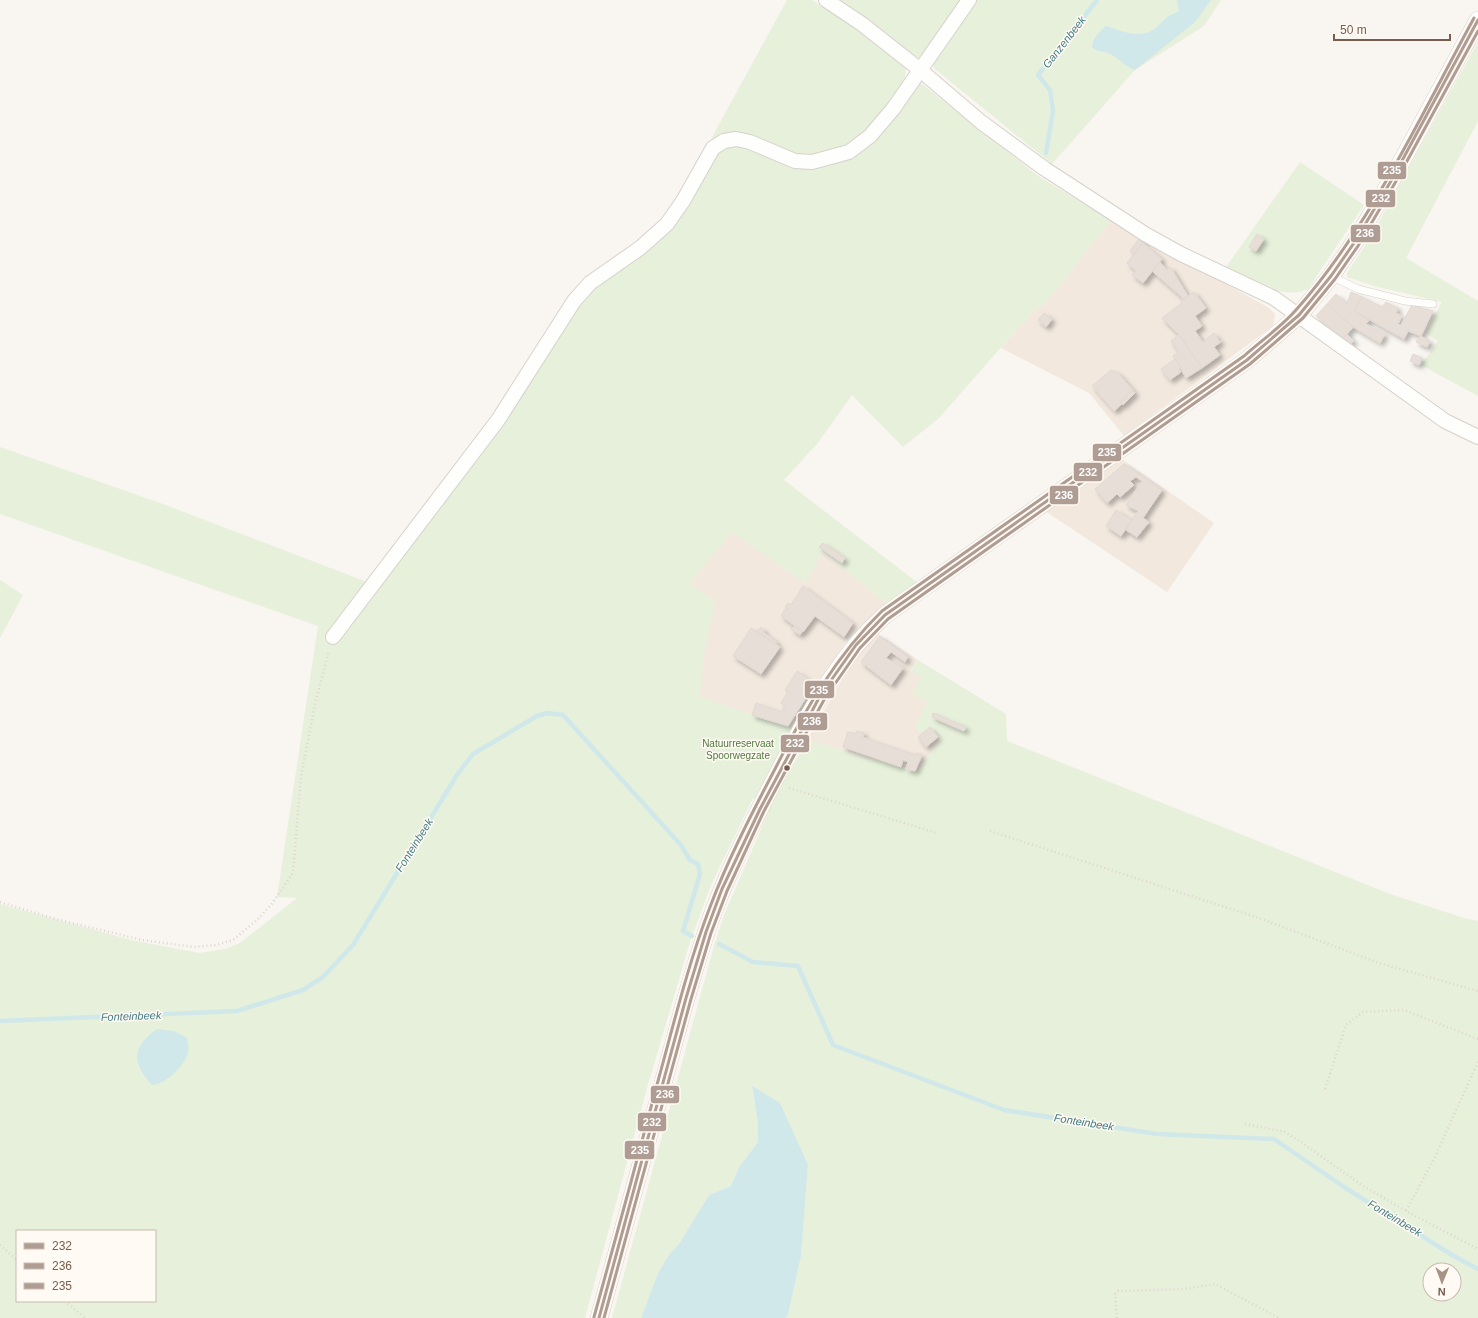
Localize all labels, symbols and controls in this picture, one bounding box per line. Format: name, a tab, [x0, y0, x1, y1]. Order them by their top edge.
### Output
water label: Ganzenbeek	[1040, 13, 1088, 70]
scale bar	[1334, 16, 1450, 42]
text: 50 m	[1340, 23, 1367, 37]
line badge: 235	[1377, 161, 1407, 180]
text: 235	[1383, 164, 1401, 176]
line badge: 232	[1365, 189, 1396, 208]
text: 232	[1372, 192, 1390, 204]
line badge: 236	[1350, 224, 1381, 243]
text: 236	[1356, 227, 1374, 239]
line badge: 235	[1092, 443, 1122, 462]
text: 235	[1098, 446, 1116, 458]
line badge: 232	[1073, 462, 1103, 482]
text: 232	[1079, 466, 1097, 478]
line badge: 236	[1049, 485, 1079, 505]
text: 236	[1055, 489, 1073, 501]
line badge: 235	[804, 680, 835, 699]
text: 235	[810, 684, 828, 696]
line badge: 236	[797, 712, 828, 731]
text: 236	[803, 715, 821, 727]
line badge: 232	[780, 734, 810, 753]
text: 232	[786, 737, 804, 749]
park label: Natuurreservaat Spoorwegzate	[702, 738, 774, 761]
unlabelled marker	[782, 763, 792, 773]
water label: Fonteinbeek	[393, 816, 435, 874]
water label: Fonteinbeek	[101, 1009, 162, 1023]
line badge: 236	[650, 1085, 680, 1104]
text: 236	[656, 1088, 674, 1100]
water label: Fonteinbeek	[1053, 1111, 1115, 1133]
line badge: 232	[637, 1112, 667, 1132]
text: 232	[643, 1116, 661, 1128]
line badge: 235	[624, 1140, 655, 1160]
text: 235	[631, 1144, 649, 1156]
water label: Fonteinbeek	[1366, 1197, 1424, 1239]
legend	[16, 1230, 156, 1302]
text: 232	[52, 1239, 72, 1253]
text: 236	[52, 1259, 72, 1273]
north arrow	[1422, 1262, 1462, 1302]
text: 235	[52, 1279, 72, 1293]
text: N	[1438, 1286, 1446, 1298]

